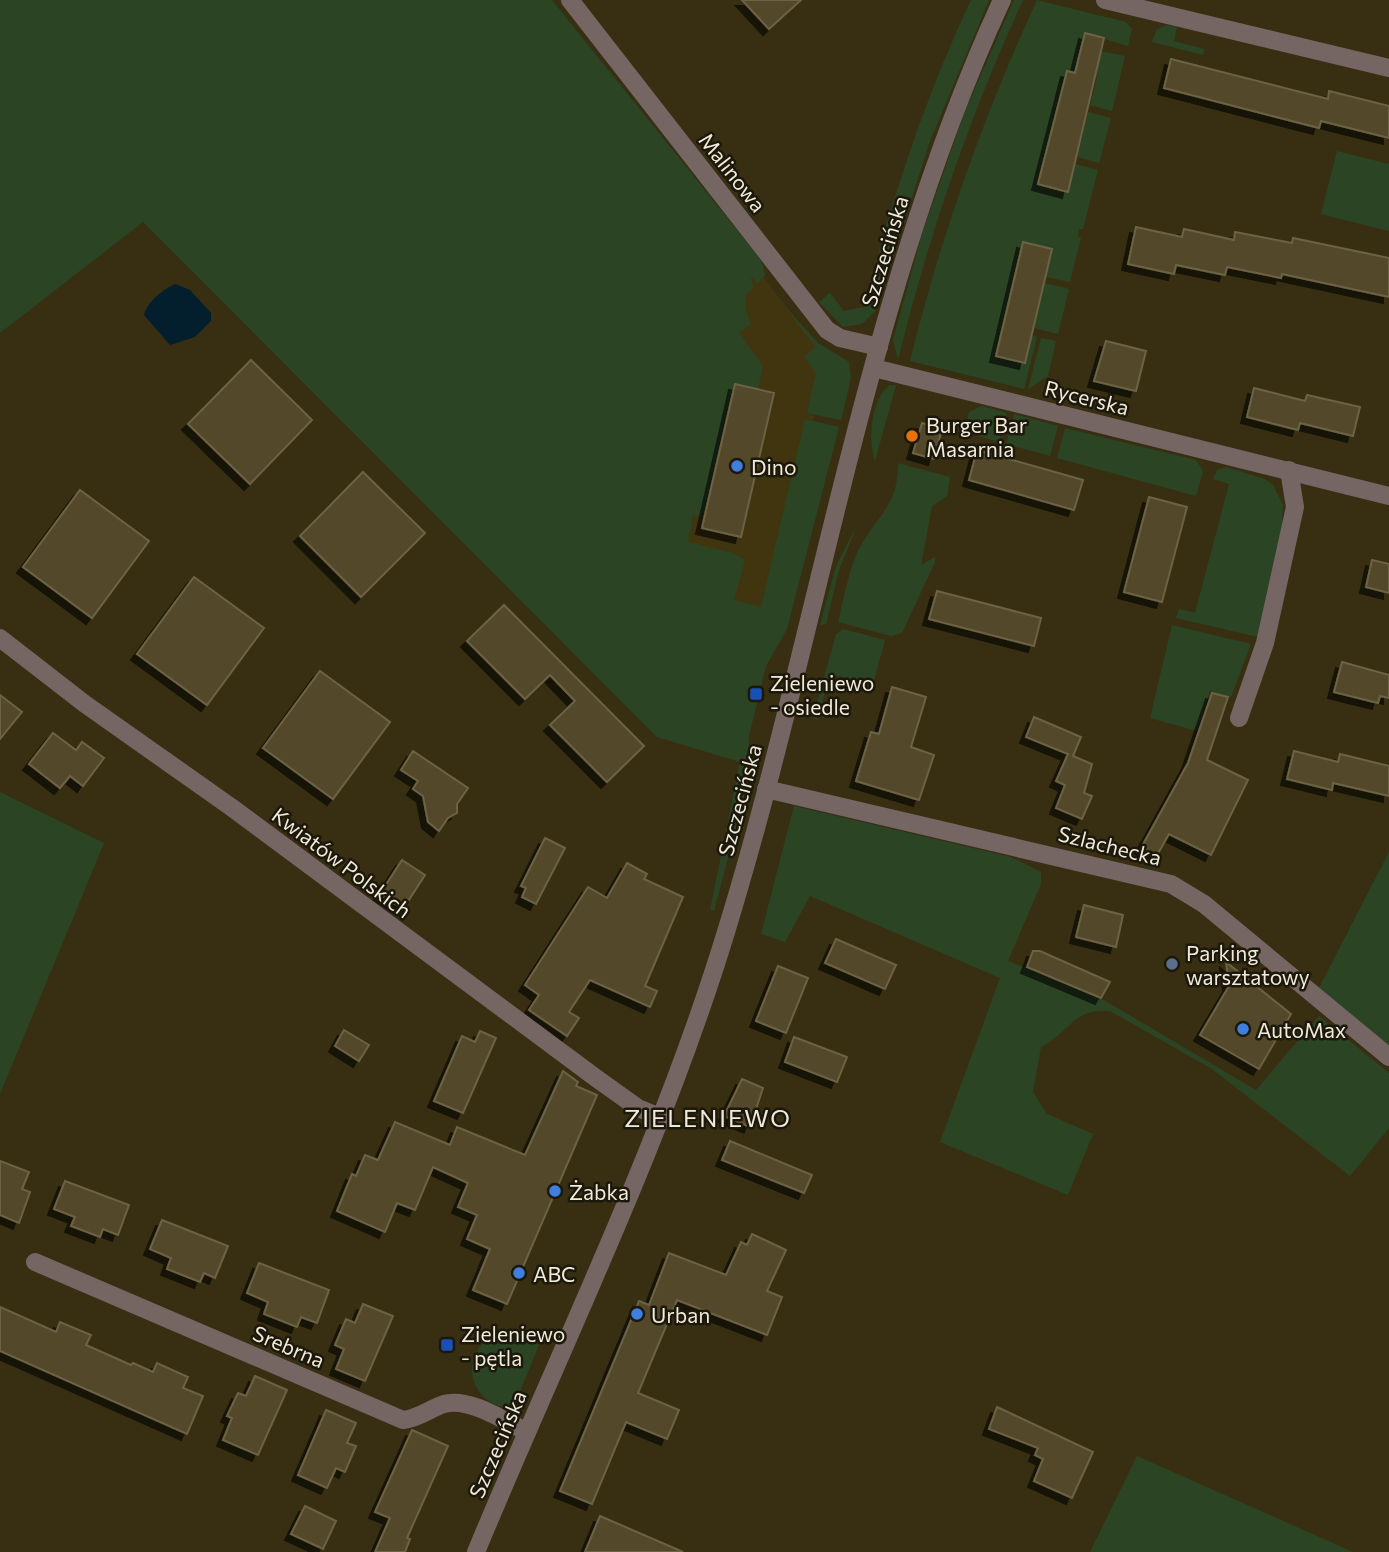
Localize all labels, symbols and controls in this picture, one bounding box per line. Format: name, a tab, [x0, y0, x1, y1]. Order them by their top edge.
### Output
street label: Malinowa	[694, 128, 772, 216]
street label: Szczecińska	[855, 193, 913, 309]
street label: Rycerska	[1042, 374, 1132, 420]
place label: Burger Bar Masarnia	[926, 412, 1027, 461]
marker: Burger Bar Masarnia	[904, 428, 920, 444]
place label: Dino	[751, 454, 796, 479]
marker: Dino	[729, 458, 745, 474]
place label: Zieleniewo - osiedle	[770, 670, 874, 719]
marker: Zieleniewo - osiedle	[748, 686, 764, 702]
street label: Szczecińska	[712, 742, 766, 858]
street label: Kwiatów Polskich	[268, 802, 416, 922]
street label: Szlachecka	[1056, 820, 1164, 870]
place label: Parking warsztatowy	[1186, 940, 1310, 989]
marker: Parking warsztatowy	[1164, 956, 1180, 972]
place label: AutoMax	[1257, 1017, 1346, 1042]
marker: AutoMax	[1235, 1021, 1251, 1037]
district label: ZIELENIEWO	[624, 1103, 792, 1132]
place label: Żabka	[569, 1179, 629, 1204]
marker: Żabka	[547, 1183, 563, 1199]
place label: ABC	[533, 1261, 575, 1286]
marker: ABC	[511, 1265, 527, 1281]
place label: Urban	[651, 1302, 710, 1327]
marker: Urban	[629, 1306, 645, 1322]
street label: Srebrna	[249, 1320, 329, 1372]
place label: Zieleniewo - pętla	[461, 1321, 565, 1370]
marker: Zieleniewo - pętla	[439, 1337, 455, 1353]
street label: Szczecińska	[463, 1386, 531, 1502]

